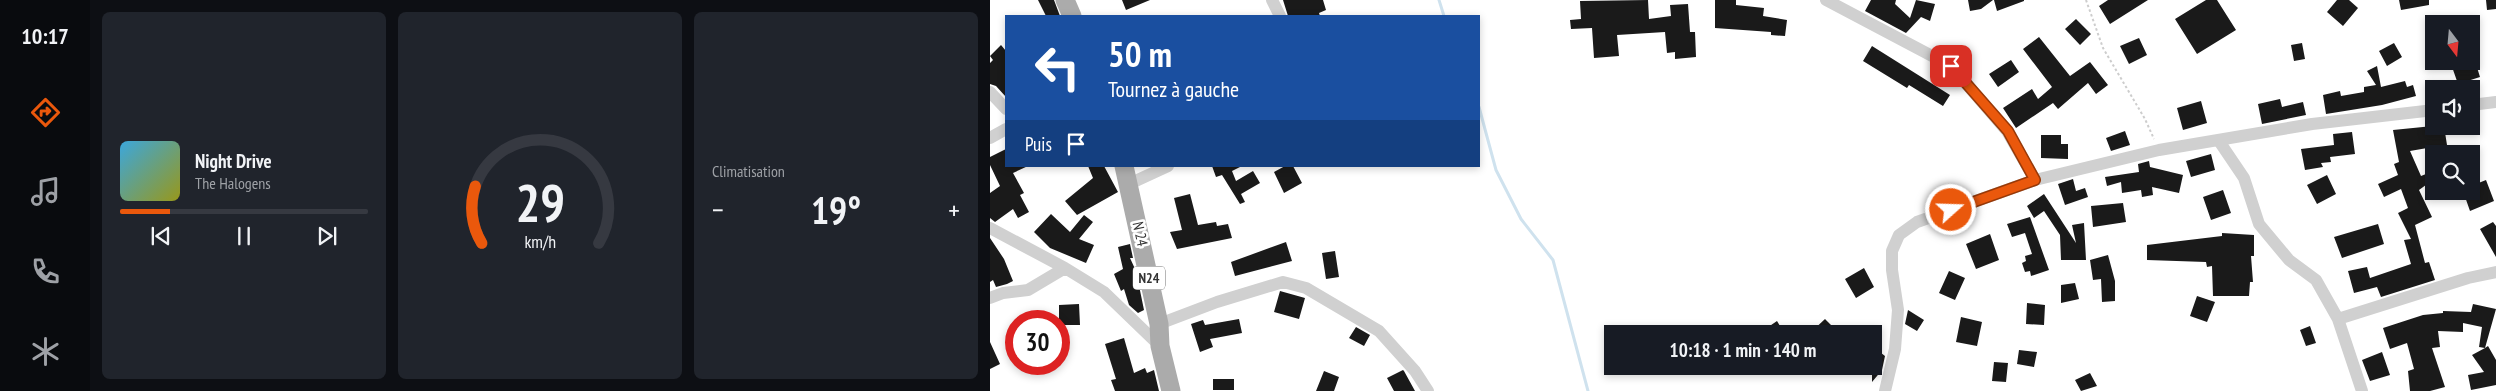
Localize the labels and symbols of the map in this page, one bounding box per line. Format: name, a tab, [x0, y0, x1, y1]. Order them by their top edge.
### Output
north arrow	[2425, 15, 2480, 70]
pin	[1930, 45, 1972, 87]
position arrow	[1924, 183, 1976, 235]
street label: N 24	[1129, 220, 1152, 248]
road number: N24	[1133, 266, 1165, 290]
speed limit sign: 30	[1005, 310, 1070, 375]

